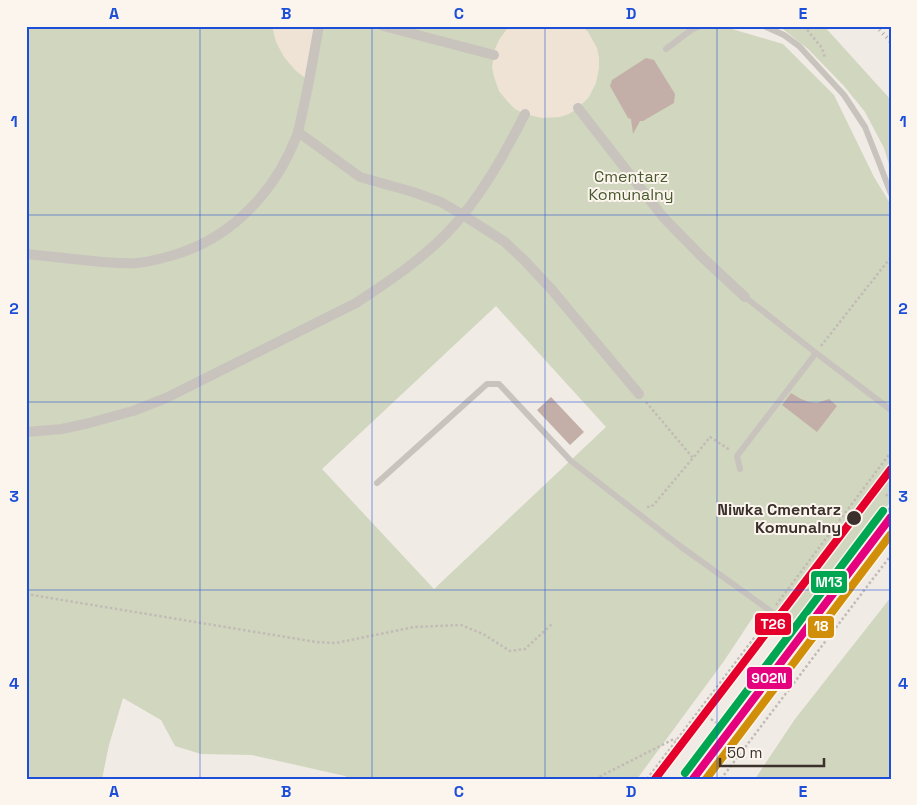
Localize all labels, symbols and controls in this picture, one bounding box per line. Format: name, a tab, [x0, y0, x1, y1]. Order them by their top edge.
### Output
text: A	[109, 3, 119, 24]
text: B	[281, 3, 291, 24]
text: C	[454, 3, 464, 24]
text: D	[626, 3, 636, 24]
text: E	[799, 3, 808, 24]
text: 1	[10, 111, 18, 132]
text: 1	[899, 111, 907, 132]
park label: Cmentarz Komunalny	[588, 166, 674, 205]
text: 2	[9, 298, 19, 319]
text: 2	[898, 298, 908, 319]
text: 3	[9, 486, 19, 507]
text: 3	[898, 486, 908, 507]
place label: Niwka Cmentarz Komunalny	[717, 499, 841, 538]
marker: Niwka Cmentarz Komunalny	[845, 509, 863, 527]
line badge: M13	[810, 570, 848, 594]
text: M13	[815, 573, 843, 591]
line badge: T26	[754, 612, 792, 636]
text: T26	[760, 615, 786, 633]
line badge: 18	[807, 615, 835, 639]
text: 18	[814, 617, 829, 635]
line badge: 902N	[746, 666, 793, 690]
text: 902N	[751, 669, 787, 687]
text: 4	[9, 673, 19, 694]
text: 4	[898, 673, 908, 694]
scale bar	[720, 735, 823, 767]
text: 50 m	[727, 743, 762, 762]
text: A	[109, 781, 119, 802]
text: B	[281, 781, 291, 802]
text: C	[454, 781, 464, 802]
text: D	[626, 781, 636, 802]
text: E	[799, 781, 808, 802]

